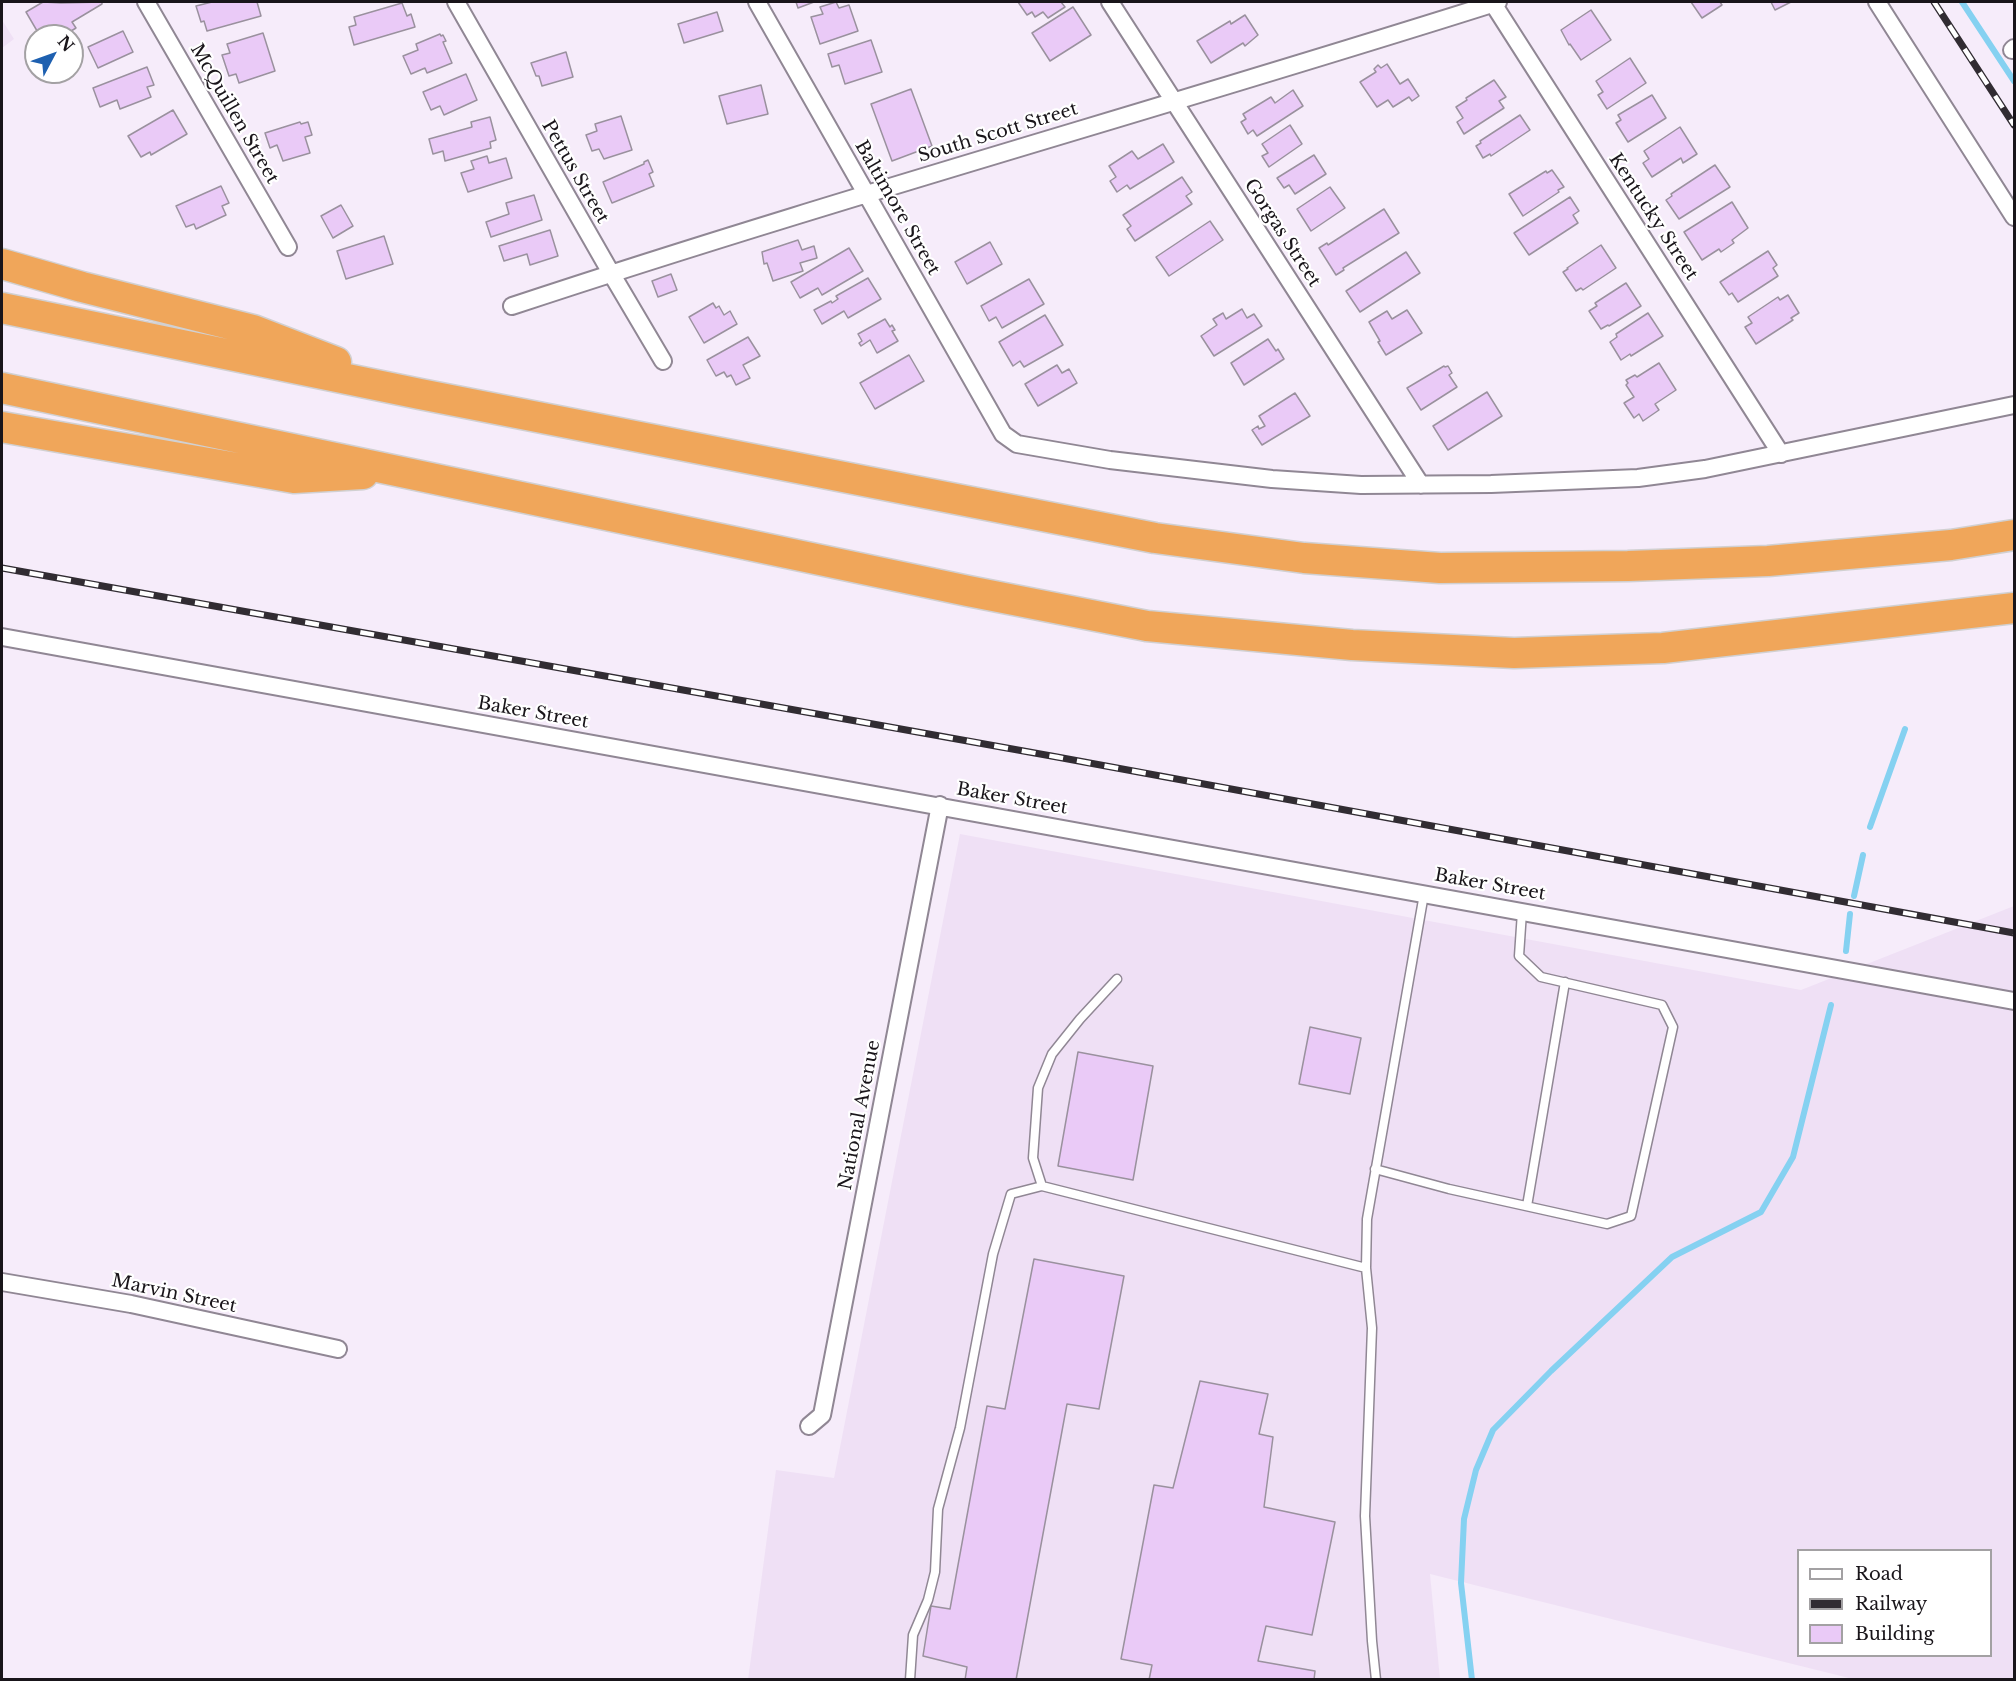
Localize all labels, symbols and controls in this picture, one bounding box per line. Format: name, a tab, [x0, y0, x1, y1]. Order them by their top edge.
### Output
north arrow	[24, 24, 84, 84]
text: N	[54, 31, 79, 56]
street label: McQuillen Street	[185, 40, 283, 188]
street label: South Scott Street	[916, 98, 1080, 168]
street label: Pettus Street	[537, 117, 613, 227]
street label: Baltimore Street	[850, 137, 944, 279]
street label: Kentucky Street	[1604, 150, 1702, 284]
street label: Gorgas Street	[1239, 175, 1325, 291]
street label: Baker Street	[476, 693, 590, 733]
street label: Baker Street	[955, 779, 1069, 819]
street label: Baker Street	[1433, 865, 1547, 905]
street label: National Avenue	[835, 1038, 885, 1192]
street label: Marvin Street	[110, 1270, 238, 1318]
legend	[1797, 1549, 1992, 1657]
text: Road	[1855, 1563, 1903, 1585]
text: Railway	[1855, 1593, 1927, 1615]
text: Building	[1855, 1623, 1934, 1645]

